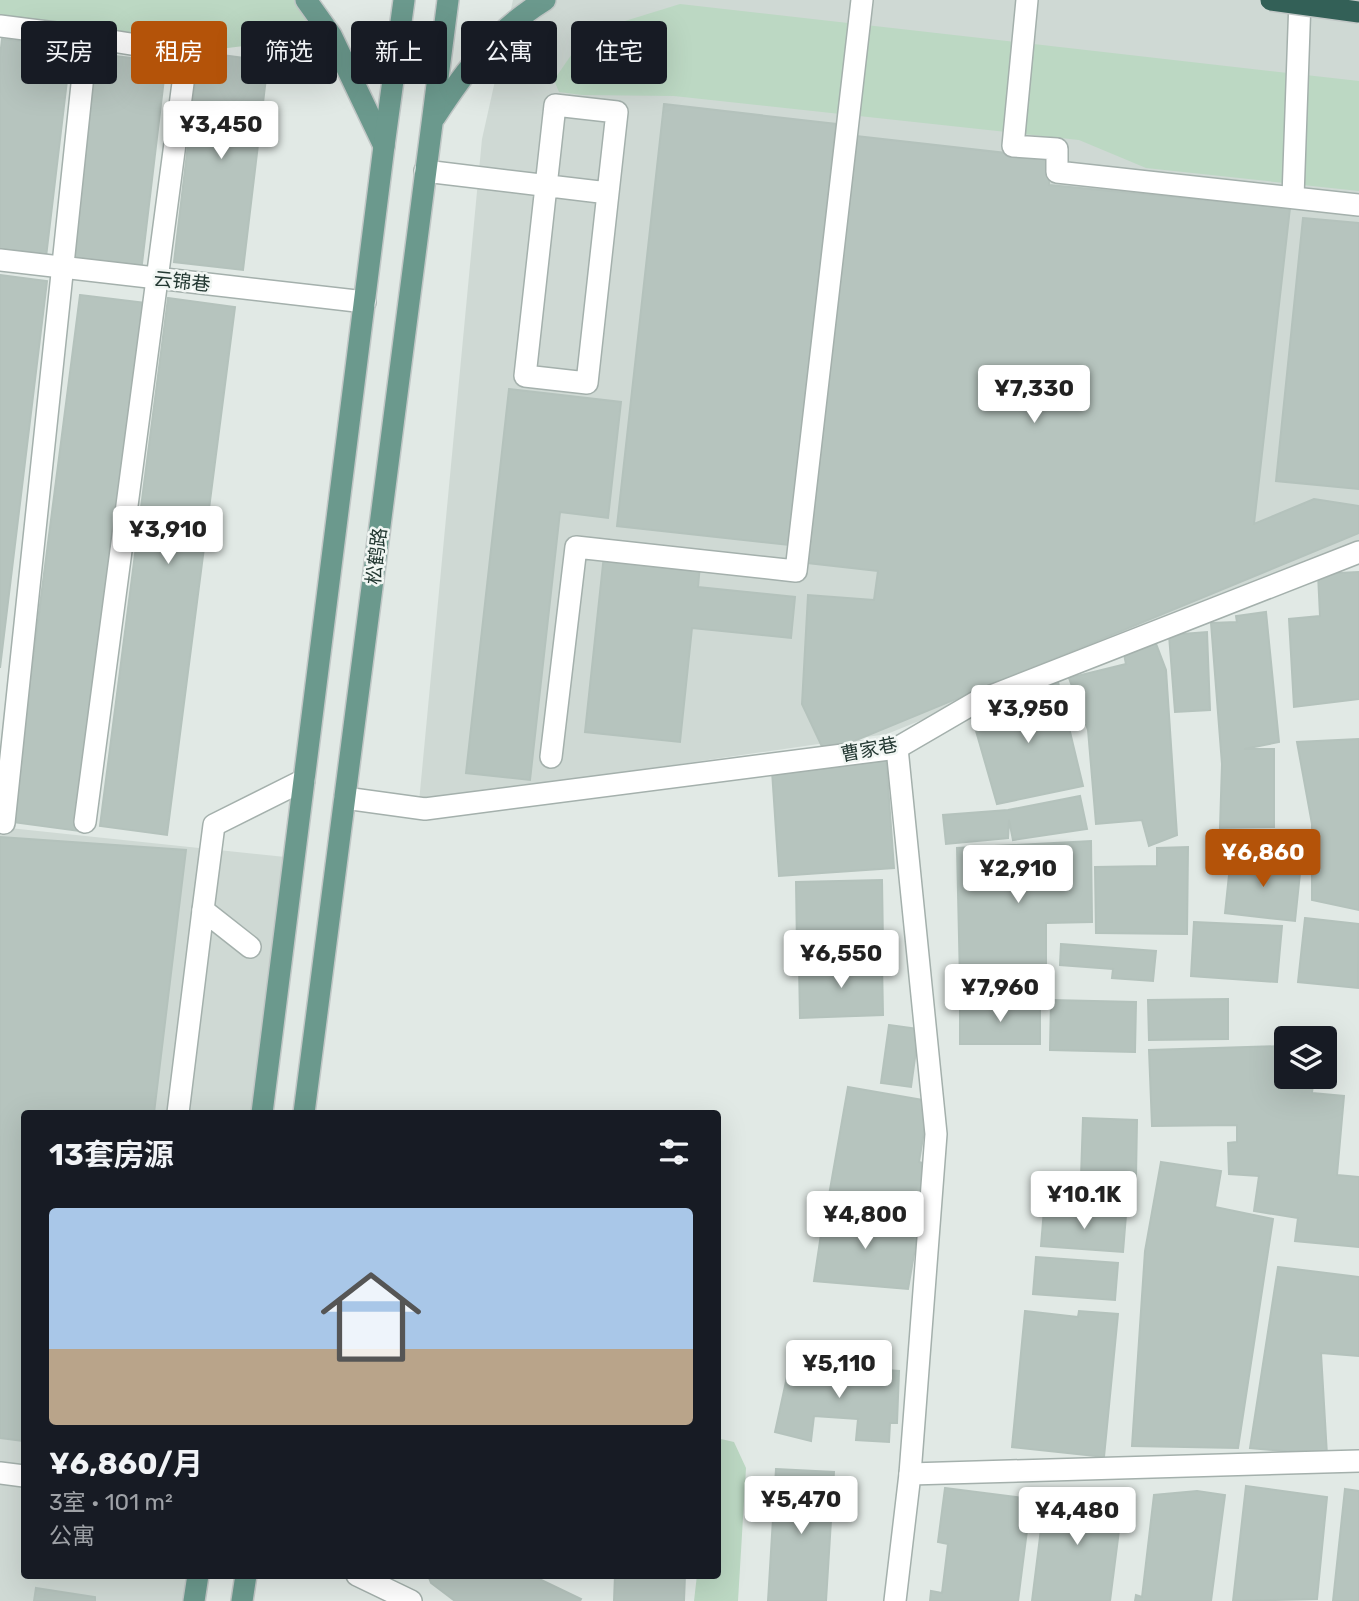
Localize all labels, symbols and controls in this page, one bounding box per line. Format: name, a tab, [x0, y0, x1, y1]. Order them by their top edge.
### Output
chip: 买房	[21, 21, 117, 84]
chip: 租房	[131, 21, 227, 84]
chip: 筛选	[241, 21, 337, 84]
chip: 新上	[351, 21, 447, 84]
chip: 公寓	[461, 21, 557, 84]
chip: 住宅	[571, 21, 667, 84]
pin: ¥3,450	[164, 102, 278, 161]
text: ¥3,450	[179, 110, 263, 138]
street label: 云锦巷	[152, 267, 212, 296]
pin: ¥7,330	[977, 366, 1091, 425]
text: ¥7,330	[994, 374, 1074, 402]
pin: ¥3,910	[111, 506, 225, 566]
text: ¥3,910	[129, 515, 207, 543]
street label: 松鹤路	[362, 526, 391, 586]
pin: ¥3,950	[971, 686, 1085, 745]
text: ¥3,950	[987, 694, 1069, 722]
street label: 曹家巷	[839, 733, 899, 766]
pin: ¥6,860	[1206, 830, 1320, 889]
text: ¥6,860	[1221, 838, 1305, 866]
pin: ¥2,910	[961, 846, 1075, 905]
text: ¥2,910	[979, 854, 1057, 882]
pin: ¥6,550	[784, 930, 898, 990]
text: ¥6,550	[800, 939, 882, 967]
pin: ¥7,960	[943, 964, 1057, 1024]
text: ¥7,960	[961, 973, 1039, 1001]
map controls	[1274, 1026, 1337, 1089]
button: layers	[1274, 1026, 1337, 1089]
icon: filters	[655, 1133, 693, 1171]
text: 13套房源	[49, 1137, 174, 1173]
pin: ¥10.1K	[1027, 1172, 1141, 1231]
text: ¥10.1K	[1047, 1180, 1121, 1208]
pin: ¥4,800	[808, 1192, 922, 1251]
text: ¥4,800	[823, 1200, 907, 1228]
icon: home	[308, 1254, 434, 1380]
pin: ¥5,110	[782, 1340, 896, 1400]
text: ¥5,110	[802, 1349, 876, 1377]
text: ¥6,860/月	[49, 1446, 203, 1482]
pin: ¥5,470	[744, 1476, 858, 1536]
text: ¥5,470	[761, 1485, 841, 1513]
text: 3室 · 101 m²	[49, 1488, 173, 1516]
pin: ¥4,480	[1020, 1488, 1134, 1547]
text: ¥4,480	[1035, 1496, 1119, 1524]
text: 公寓	[49, 1522, 95, 1550]

